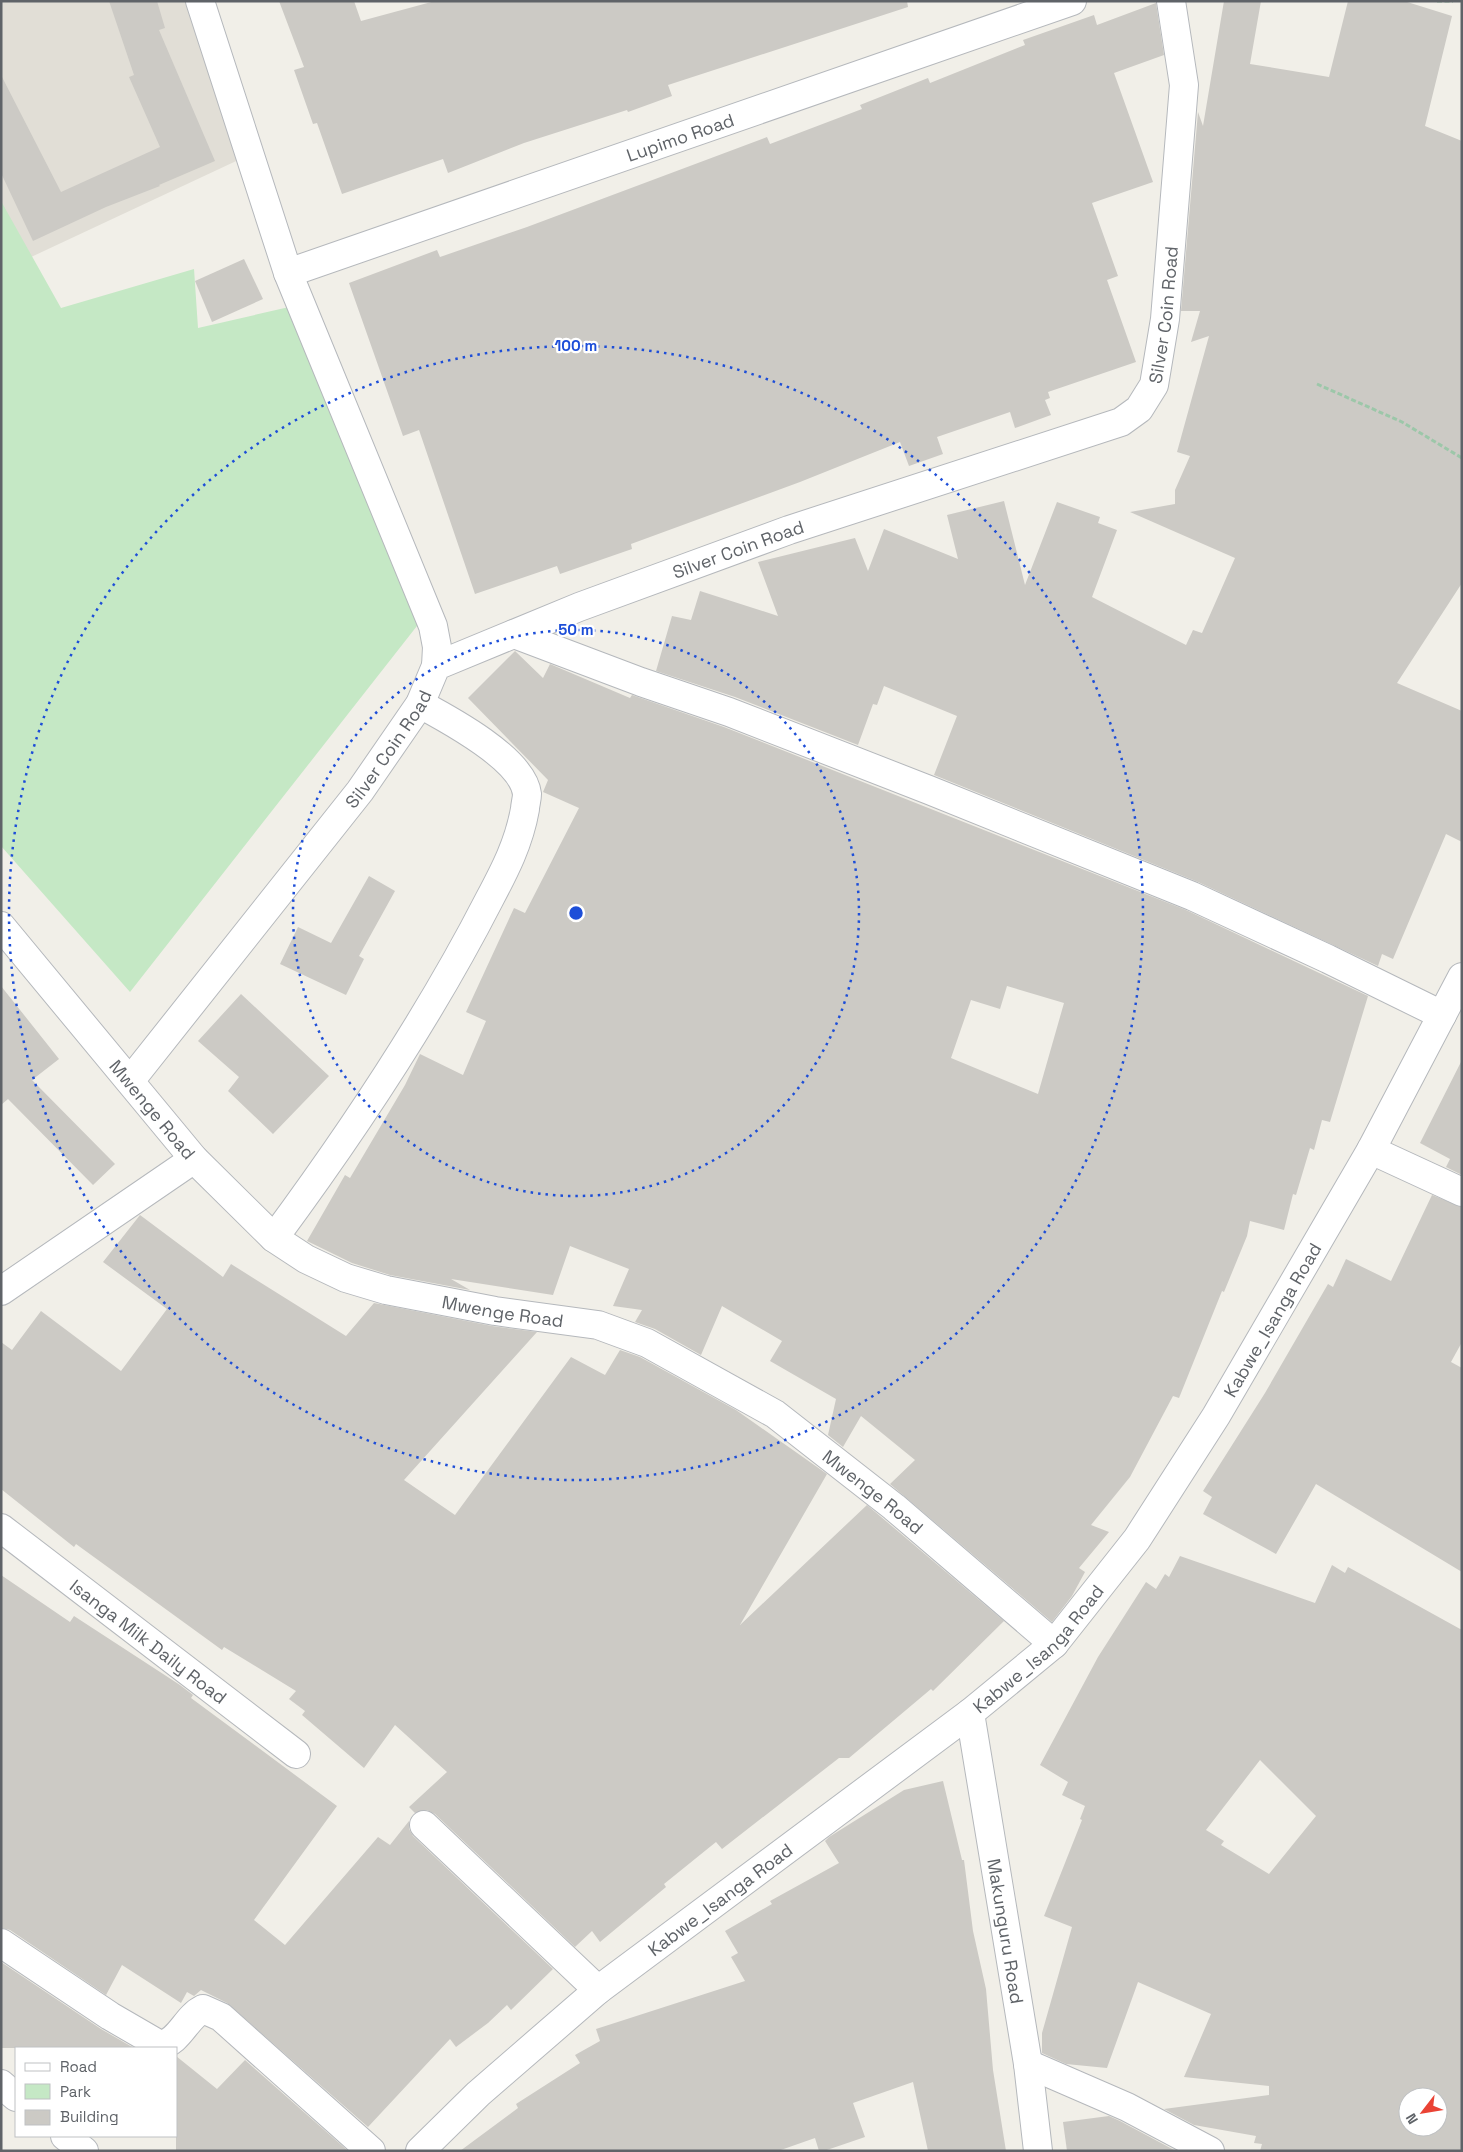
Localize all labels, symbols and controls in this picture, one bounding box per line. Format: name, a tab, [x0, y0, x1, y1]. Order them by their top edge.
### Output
street label: Lupimo Road	[623, 108, 737, 166]
street label: Silver Coin Road	[1143, 245, 1182, 385]
text: 100 m	[555, 336, 597, 355]
street label: Silver Coin Road	[669, 515, 807, 583]
text: 50 m	[558, 620, 594, 639]
street label: Silver Coin Road	[340, 686, 436, 812]
centre of rings	[567, 904, 585, 922]
street label: Mwenge Road	[105, 1055, 201, 1164]
street label: Kabwe_Isanga Road	[1218, 1238, 1326, 1401]
street label: Mwenge Road	[440, 1290, 565, 1332]
street label: Mwenge Road	[818, 1444, 928, 1539]
street label: Isanga Milk Daily Road	[66, 1574, 232, 1708]
street label: Kabwe_Isanga Road	[968, 1580, 1108, 1718]
street label: Kabwe_Isanga Road	[643, 1838, 797, 1961]
street label: Makunguru Road	[983, 1857, 1029, 2005]
legend	[15, 2047, 178, 2137]
text: Road	[60, 2057, 97, 2076]
text: Park	[60, 2082, 91, 2101]
north arrow	[1398, 2087, 1448, 2137]
text: Building	[60, 2107, 119, 2126]
text: N	[1402, 2110, 1422, 2127]

